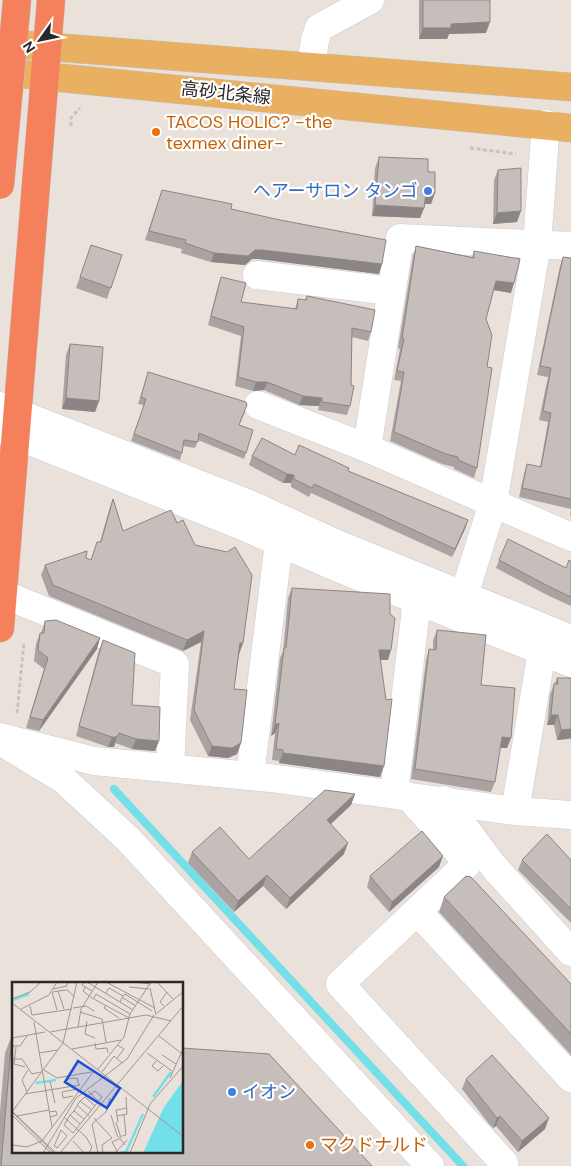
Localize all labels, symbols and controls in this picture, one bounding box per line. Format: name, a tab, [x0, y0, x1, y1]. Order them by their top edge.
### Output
north arrow	[15, 15, 65, 65]
text: N	[19, 38, 39, 56]
street label: 高砂北条線	[180, 76, 272, 110]
place label: TACOS HOLIC? -the texmex diner-	[166, 110, 332, 155]
marker: TACOS HOLIC? -the texmex diner-	[150, 126, 162, 138]
place label: ヘアーサロン タンゴ	[253, 179, 418, 203]
marker: ヘアーサロン タンゴ	[422, 185, 434, 197]
inset map	[12, 982, 184, 1154]
place label: イオン	[242, 1080, 296, 1104]
marker: イオン	[226, 1086, 238, 1098]
place label: マクドナルド	[320, 1133, 428, 1157]
marker: マクドナルド	[304, 1139, 316, 1151]

